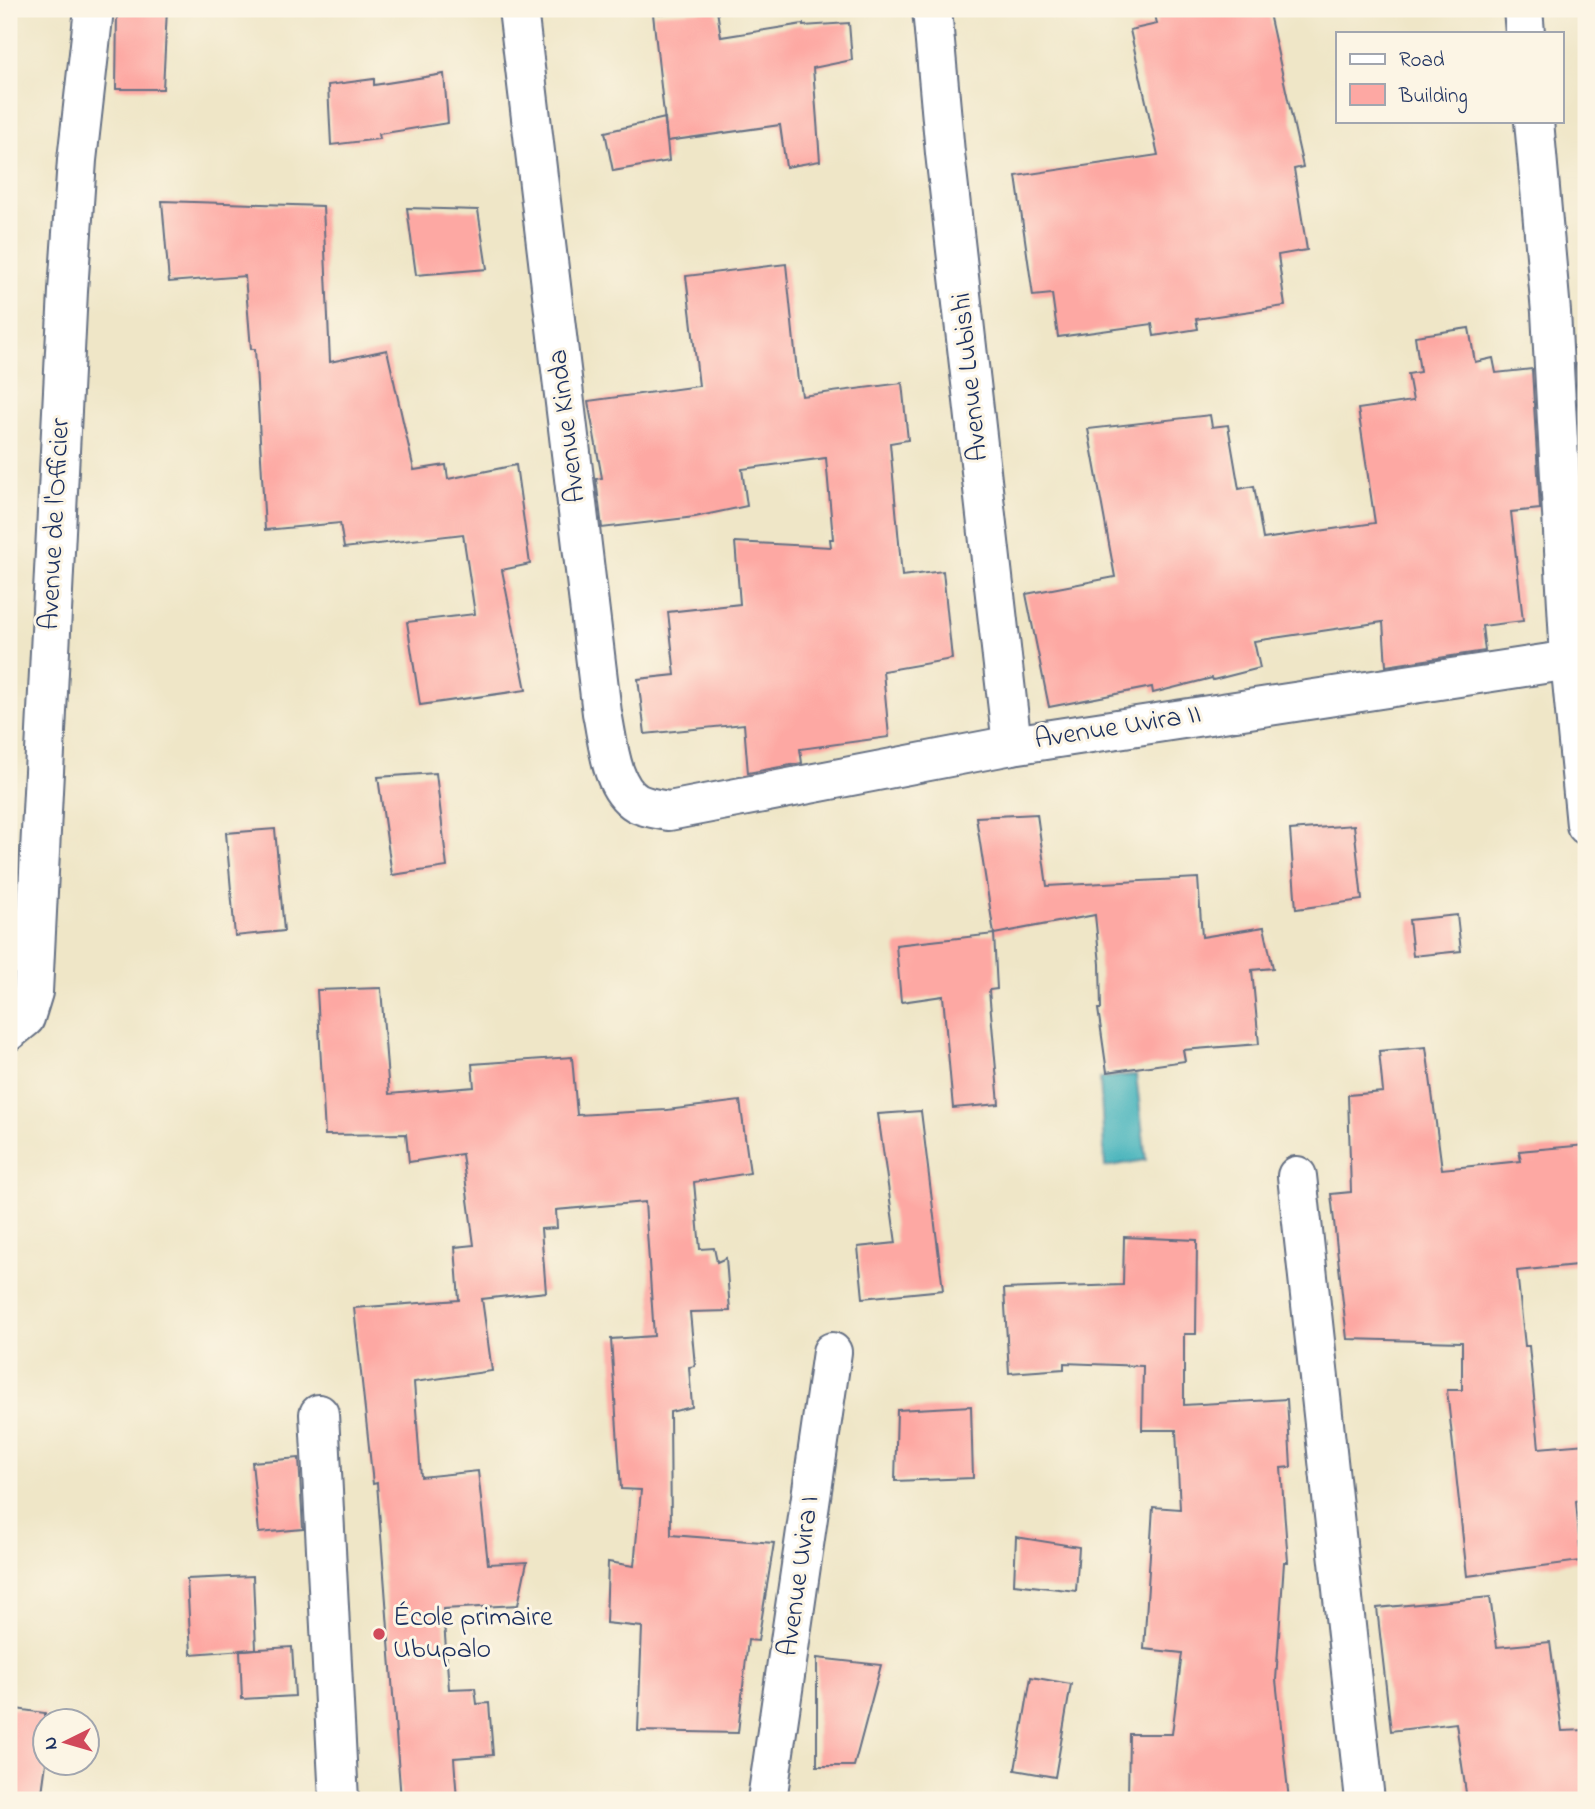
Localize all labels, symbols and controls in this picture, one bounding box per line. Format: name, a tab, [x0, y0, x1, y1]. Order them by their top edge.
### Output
legend	[1336, 32, 1564, 122]
text: Road	[1399, 46, 1445, 76]
text: Building	[1398, 82, 1468, 114]
street label: Avenue Lubishi	[942, 291, 1000, 463]
street label: Avenue Kinda	[538, 347, 598, 505]
street label: Avenue de l'Officier	[30, 417, 82, 631]
street label: Avenue Uvira II	[1032, 695, 1204, 761]
street label: Avenue Uvira I	[768, 1493, 832, 1659]
place label: École primaire Ubupalo	[393, 1598, 553, 1671]
marker: École primaire Ubupalo	[371, 1626, 387, 1642]
north arrow	[32, 1708, 102, 1778]
text: N	[38, 1736, 66, 1751]

